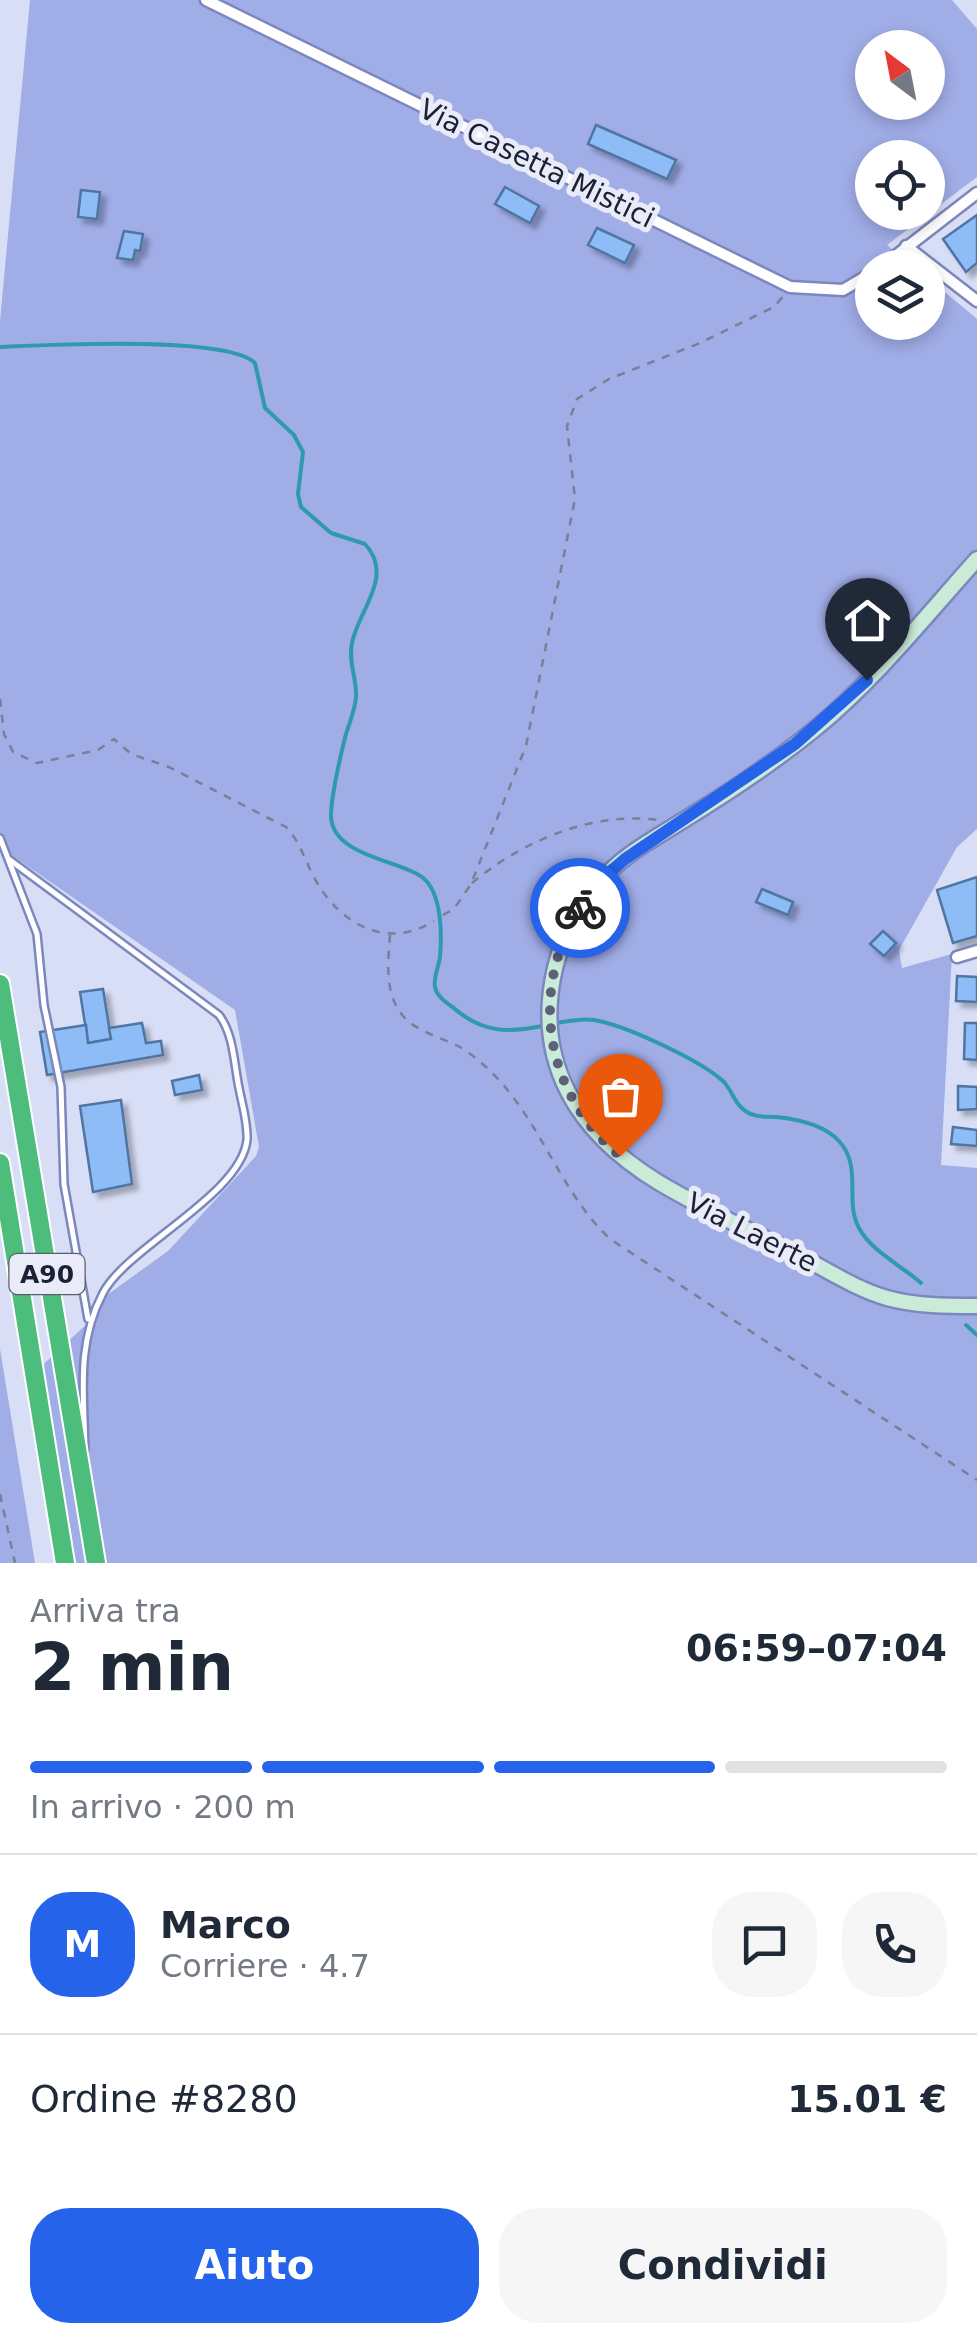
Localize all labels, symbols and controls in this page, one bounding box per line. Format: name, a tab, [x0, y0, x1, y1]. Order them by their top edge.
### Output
north arrow	[855, 30, 945, 120]
map controls	[855, 30, 945, 340]
street label: Via Casetta Mistici	[414, 92, 660, 235]
button: locate	[855, 140, 945, 230]
button: layers	[855, 250, 945, 340]
pin	[825, 578, 910, 681]
icon: home	[840, 593, 895, 648]
courier	[530, 858, 630, 958]
icon: bike	[553, 881, 608, 936]
pin	[578, 1054, 663, 1157]
icon: bag	[593, 1069, 648, 1124]
street label: Via Laerte	[681, 1185, 823, 1279]
road number: A90	[10, 1254, 84, 1294]
text: Arriva tra	[30, 1592, 181, 1630]
text: 06:59–07:04	[686, 1626, 947, 1670]
text: 2 min	[30, 1630, 234, 1705]
text: In arrivo · 200 m	[30, 1788, 296, 1826]
button: chat	[712, 1892, 817, 1997]
button: phone	[842, 1892, 947, 1997]
text: Marco	[160, 1903, 291, 1947]
text: M	[64, 1922, 101, 1966]
text: Corriere · 4.7	[160, 1947, 370, 1985]
text: Ordine #8280	[30, 2077, 298, 2121]
text: 15.01 €	[787, 2077, 947, 2121]
button: Aiuto	[30, 2208, 479, 2323]
button: Condividi	[499, 2208, 947, 2323]

